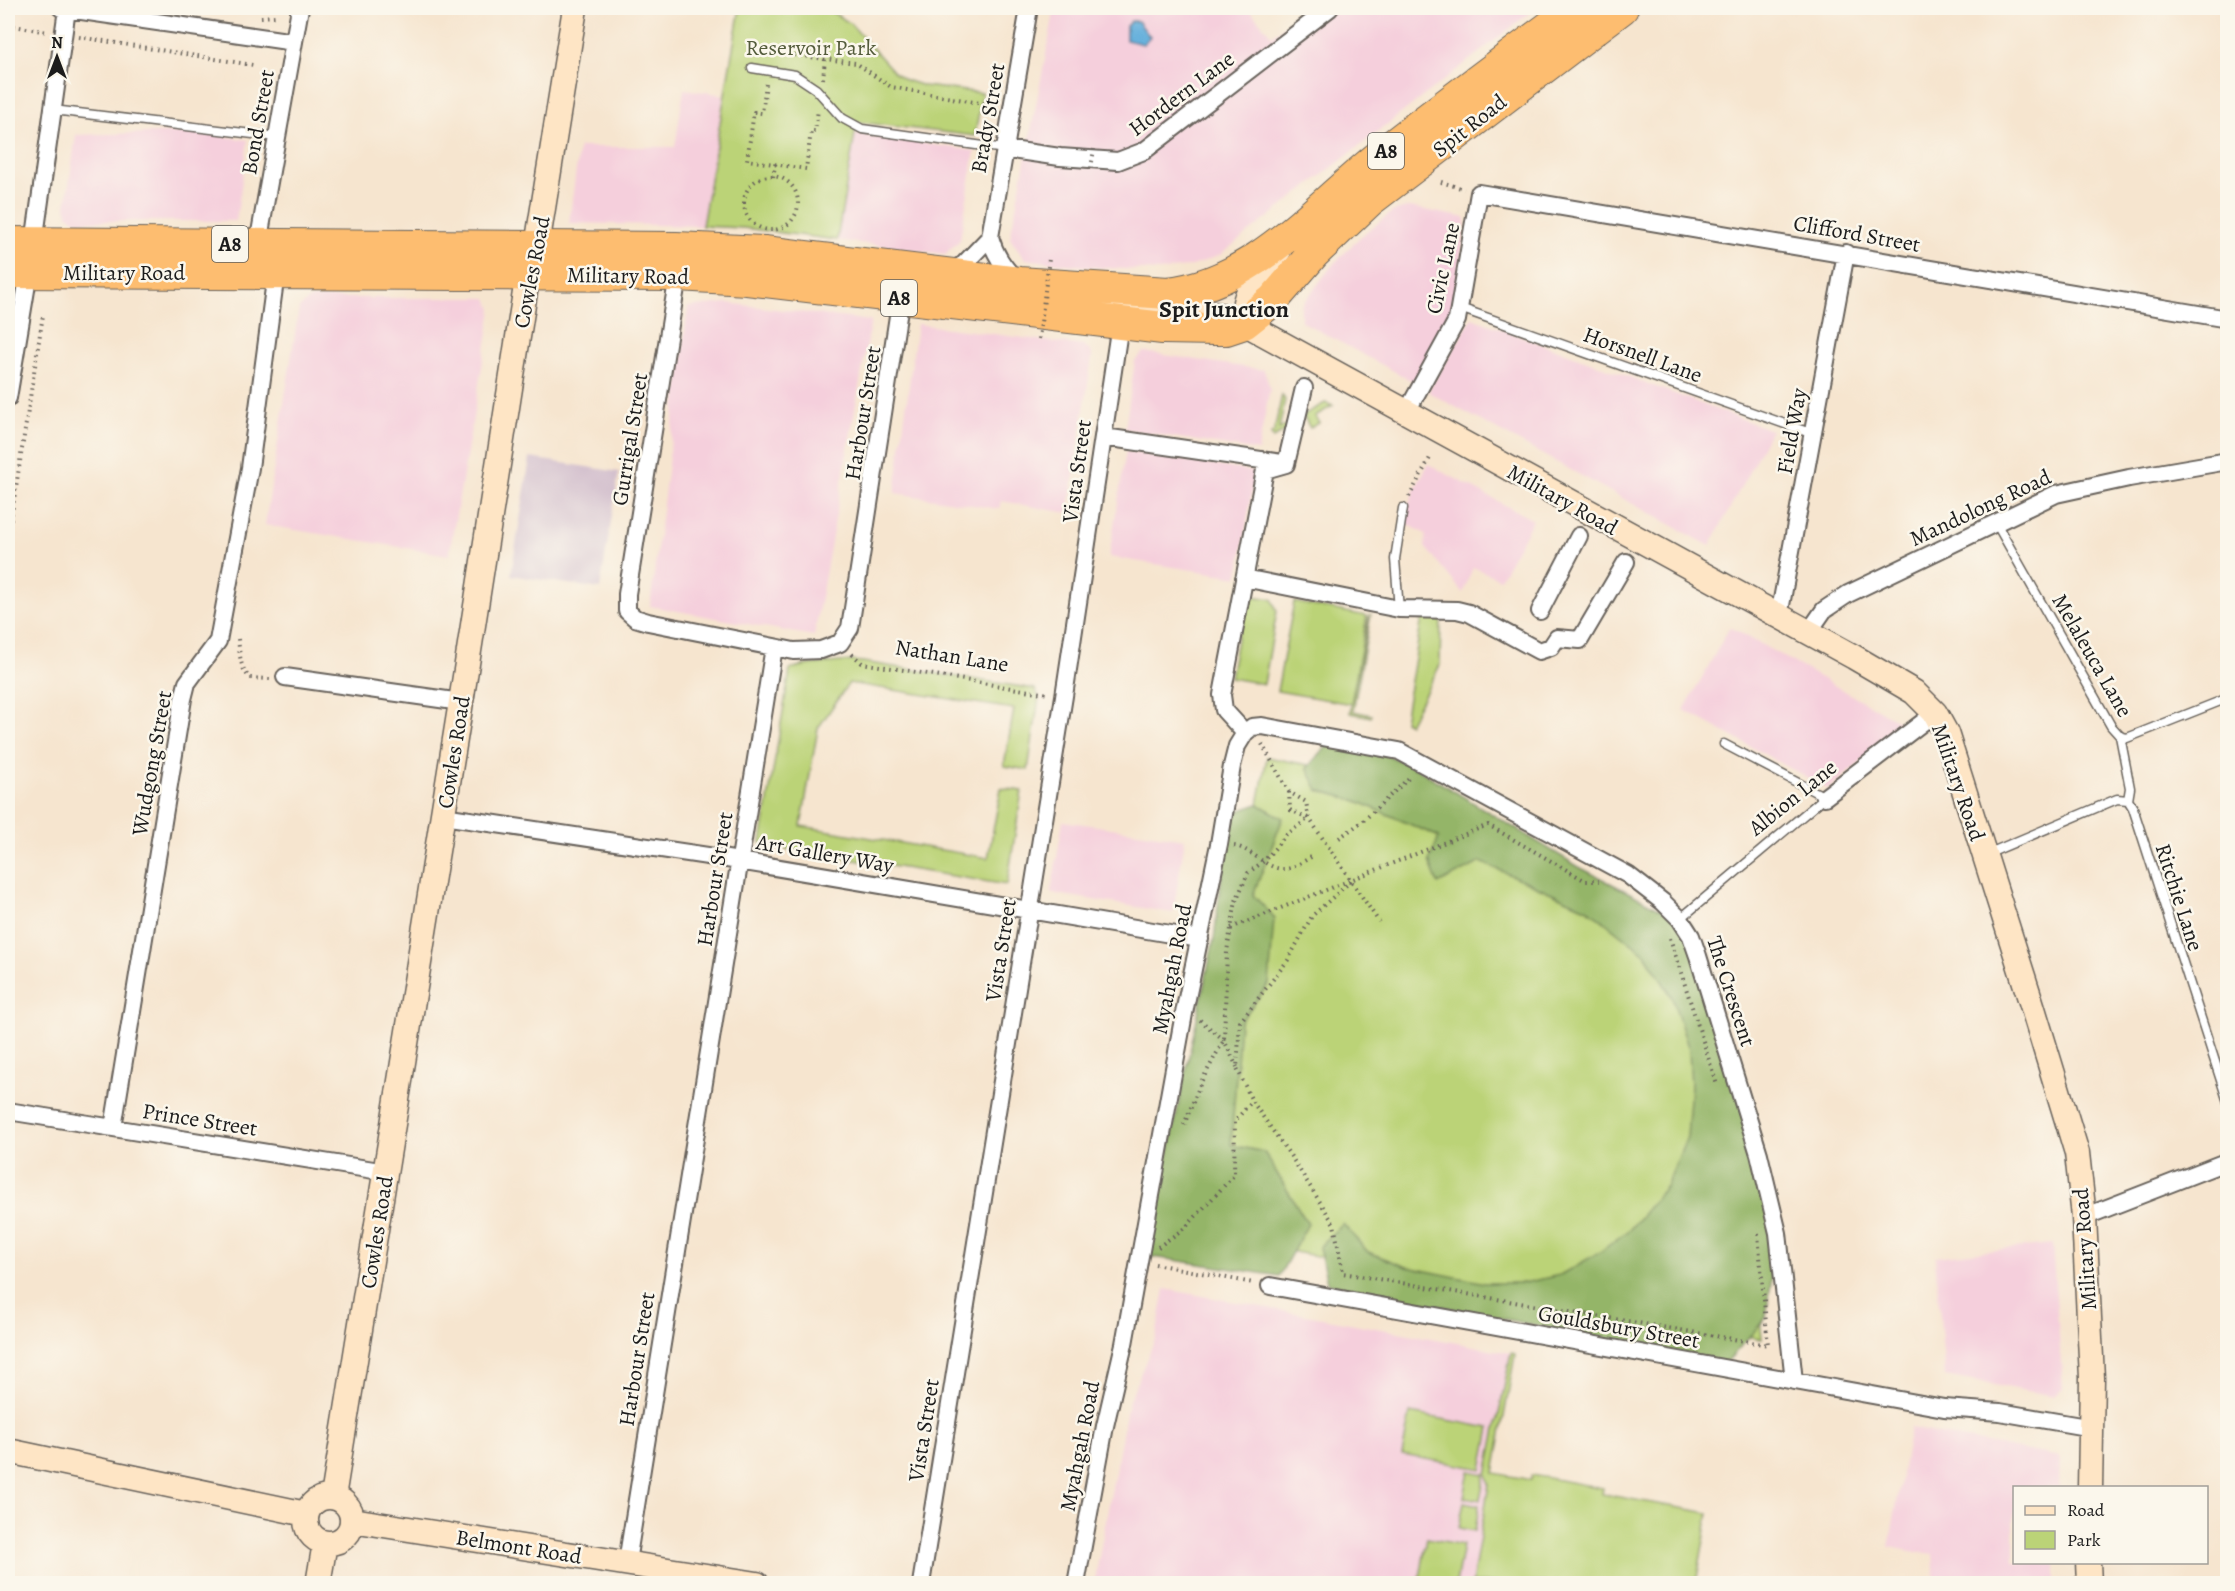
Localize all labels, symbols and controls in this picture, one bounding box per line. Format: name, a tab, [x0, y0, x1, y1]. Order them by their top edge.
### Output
north arrow	[27, 27, 87, 87]
text: N	[51, 32, 63, 54]
park label: Reservoir Park	[746, 33, 876, 63]
street label: Hordern Lane	[1123, 44, 1241, 143]
street label: Brady Street	[964, 61, 1012, 176]
street label: Bond Street	[234, 67, 282, 177]
street label: Spit Road	[1426, 87, 1513, 164]
road number: A8	[1368, 133, 1404, 169]
street label: Clifford Street	[1791, 208, 1923, 260]
street label: Cowles Road	[506, 213, 558, 331]
street label: Civic Lane	[1419, 220, 1467, 317]
road number: A8	[212, 226, 248, 262]
street label: Military Road	[63, 258, 185, 288]
street label: Military Road	[567, 260, 690, 292]
road number: A8	[881, 280, 917, 316]
district label: Spit Junction	[1159, 293, 1290, 325]
street label: Horsnell Lane	[1579, 320, 1706, 390]
street label: Harbour Street	[838, 344, 888, 483]
street label: Gurrigal Street	[605, 371, 655, 508]
street label: Field Way	[1770, 386, 1814, 477]
street label: Vista Street	[1055, 418, 1099, 525]
street label: Military Road	[1502, 457, 1623, 543]
street label: Mandolong Road	[1905, 462, 2056, 554]
street label: Melaleuca Lane	[2045, 588, 2140, 723]
street label: Nathan Lane	[893, 632, 1011, 680]
street label: Wudgong Street	[124, 688, 180, 839]
street label: Cowles Road	[430, 693, 478, 811]
street label: Military Road	[1924, 720, 1992, 845]
street label: Albion Lane	[1741, 753, 1843, 843]
street label: Harbour Street	[690, 810, 740, 949]
street label: Art Gallery Way	[753, 827, 896, 881]
street label: Ritchie Lane	[2148, 840, 2211, 955]
street label: Vista Street	[978, 897, 1024, 1005]
street label: Myahgah Road	[1145, 901, 1199, 1037]
street label: The Crescent	[1699, 932, 1763, 1050]
street label: Prince Street	[140, 1096, 259, 1144]
street label: Cowles Road	[353, 1173, 401, 1291]
street label: Military Road	[2066, 1187, 2104, 1311]
street label: Harbour Street	[612, 1290, 662, 1429]
street label: Gouldsbury Street	[1536, 1298, 1702, 1356]
street label: Vista Street	[901, 1377, 947, 1485]
street label: Myahgah Road	[1053, 1378, 1107, 1514]
legend	[2013, 1486, 2208, 1564]
text: Road	[2067, 1498, 2105, 1522]
street label: Belmont Road	[454, 1522, 584, 1572]
text: Park	[2067, 1528, 2101, 1552]

